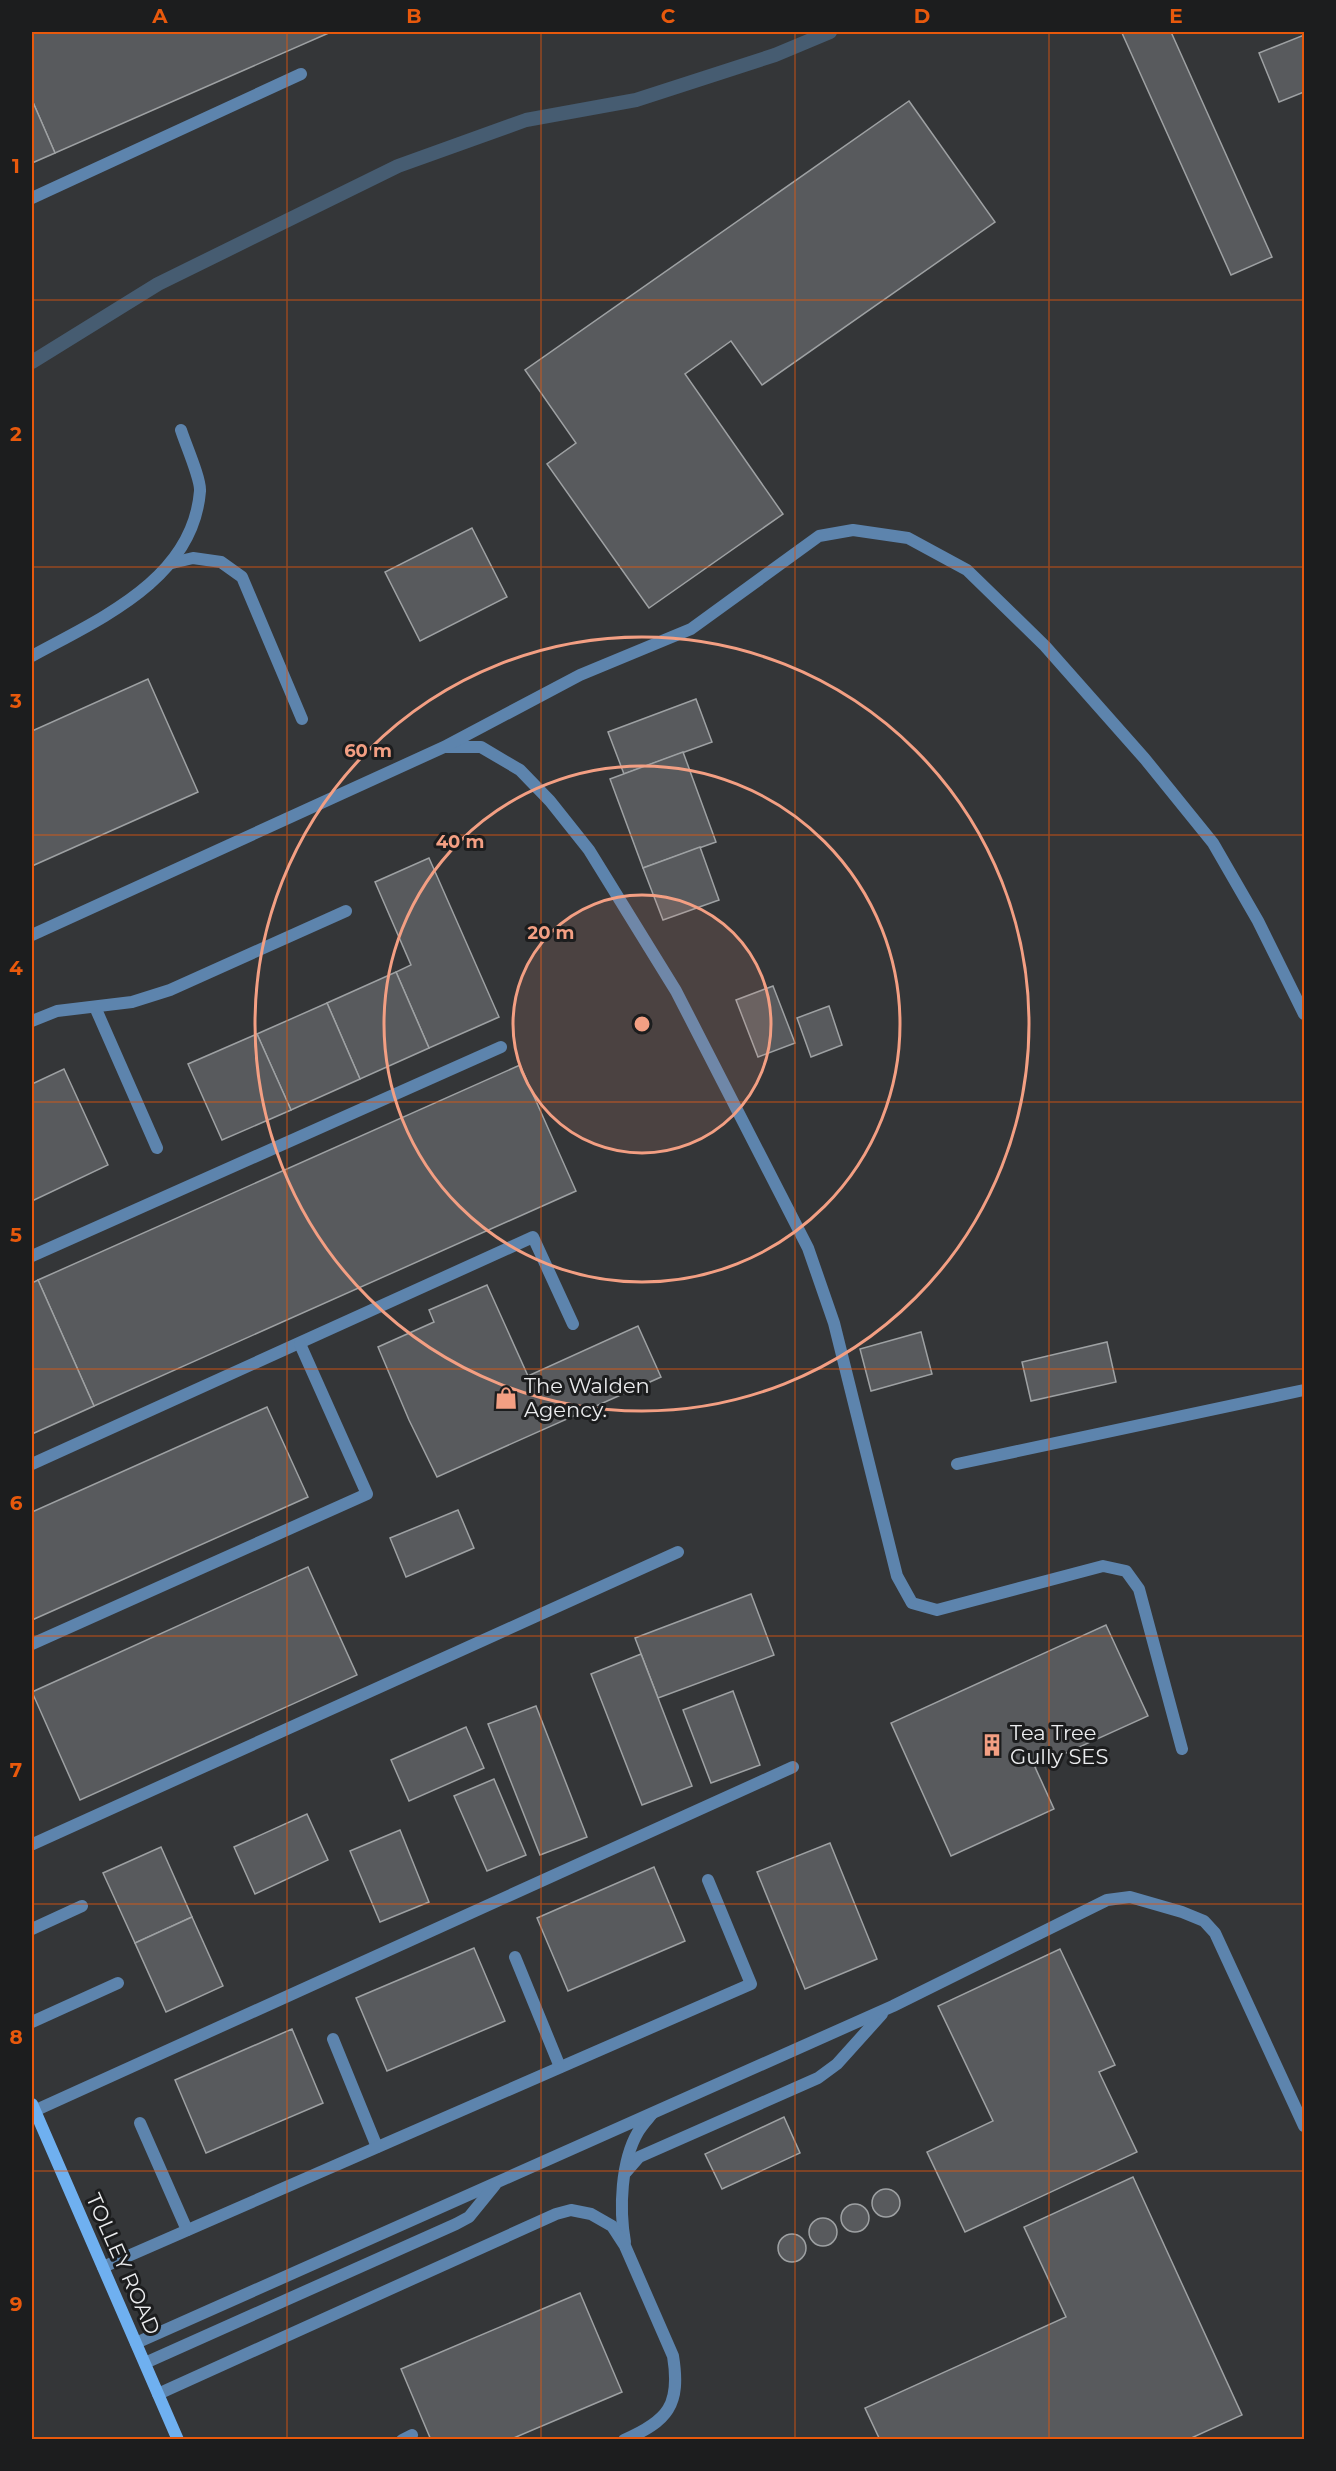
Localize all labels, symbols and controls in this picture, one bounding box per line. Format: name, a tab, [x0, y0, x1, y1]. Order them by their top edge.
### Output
text: A	[151, 4, 168, 28]
text: B	[406, 4, 422, 28]
text: C	[661, 4, 676, 28]
text: D	[914, 4, 930, 28]
text: E	[1169, 4, 1183, 28]
text: 1	[12, 154, 20, 178]
text: 2	[10, 422, 22, 446]
text: 3	[9, 689, 22, 713]
text: 60 m	[344, 740, 392, 762]
text: 40 m	[436, 831, 484, 853]
text: 20 m	[528, 922, 574, 944]
text: 4	[9, 956, 23, 980]
centre of rings	[632, 1014, 652, 1034]
text: 5	[10, 1223, 22, 1247]
place label: The Walden Agency.	[524, 1373, 650, 1422]
shop icon: The Walden Agency.	[493, 1385, 519, 1411]
text: 6	[10, 1491, 23, 1515]
place label: Tea Tree Gully SES	[1010, 1720, 1108, 1769]
building icon: Tea Tree Gully SES	[979, 1732, 1005, 1758]
text: 7	[10, 1758, 22, 1782]
text: 8	[9, 2025, 23, 2049]
street label: TOLLEY ROAD	[81, 2189, 166, 2338]
text: 9	[10, 2292, 22, 2316]

